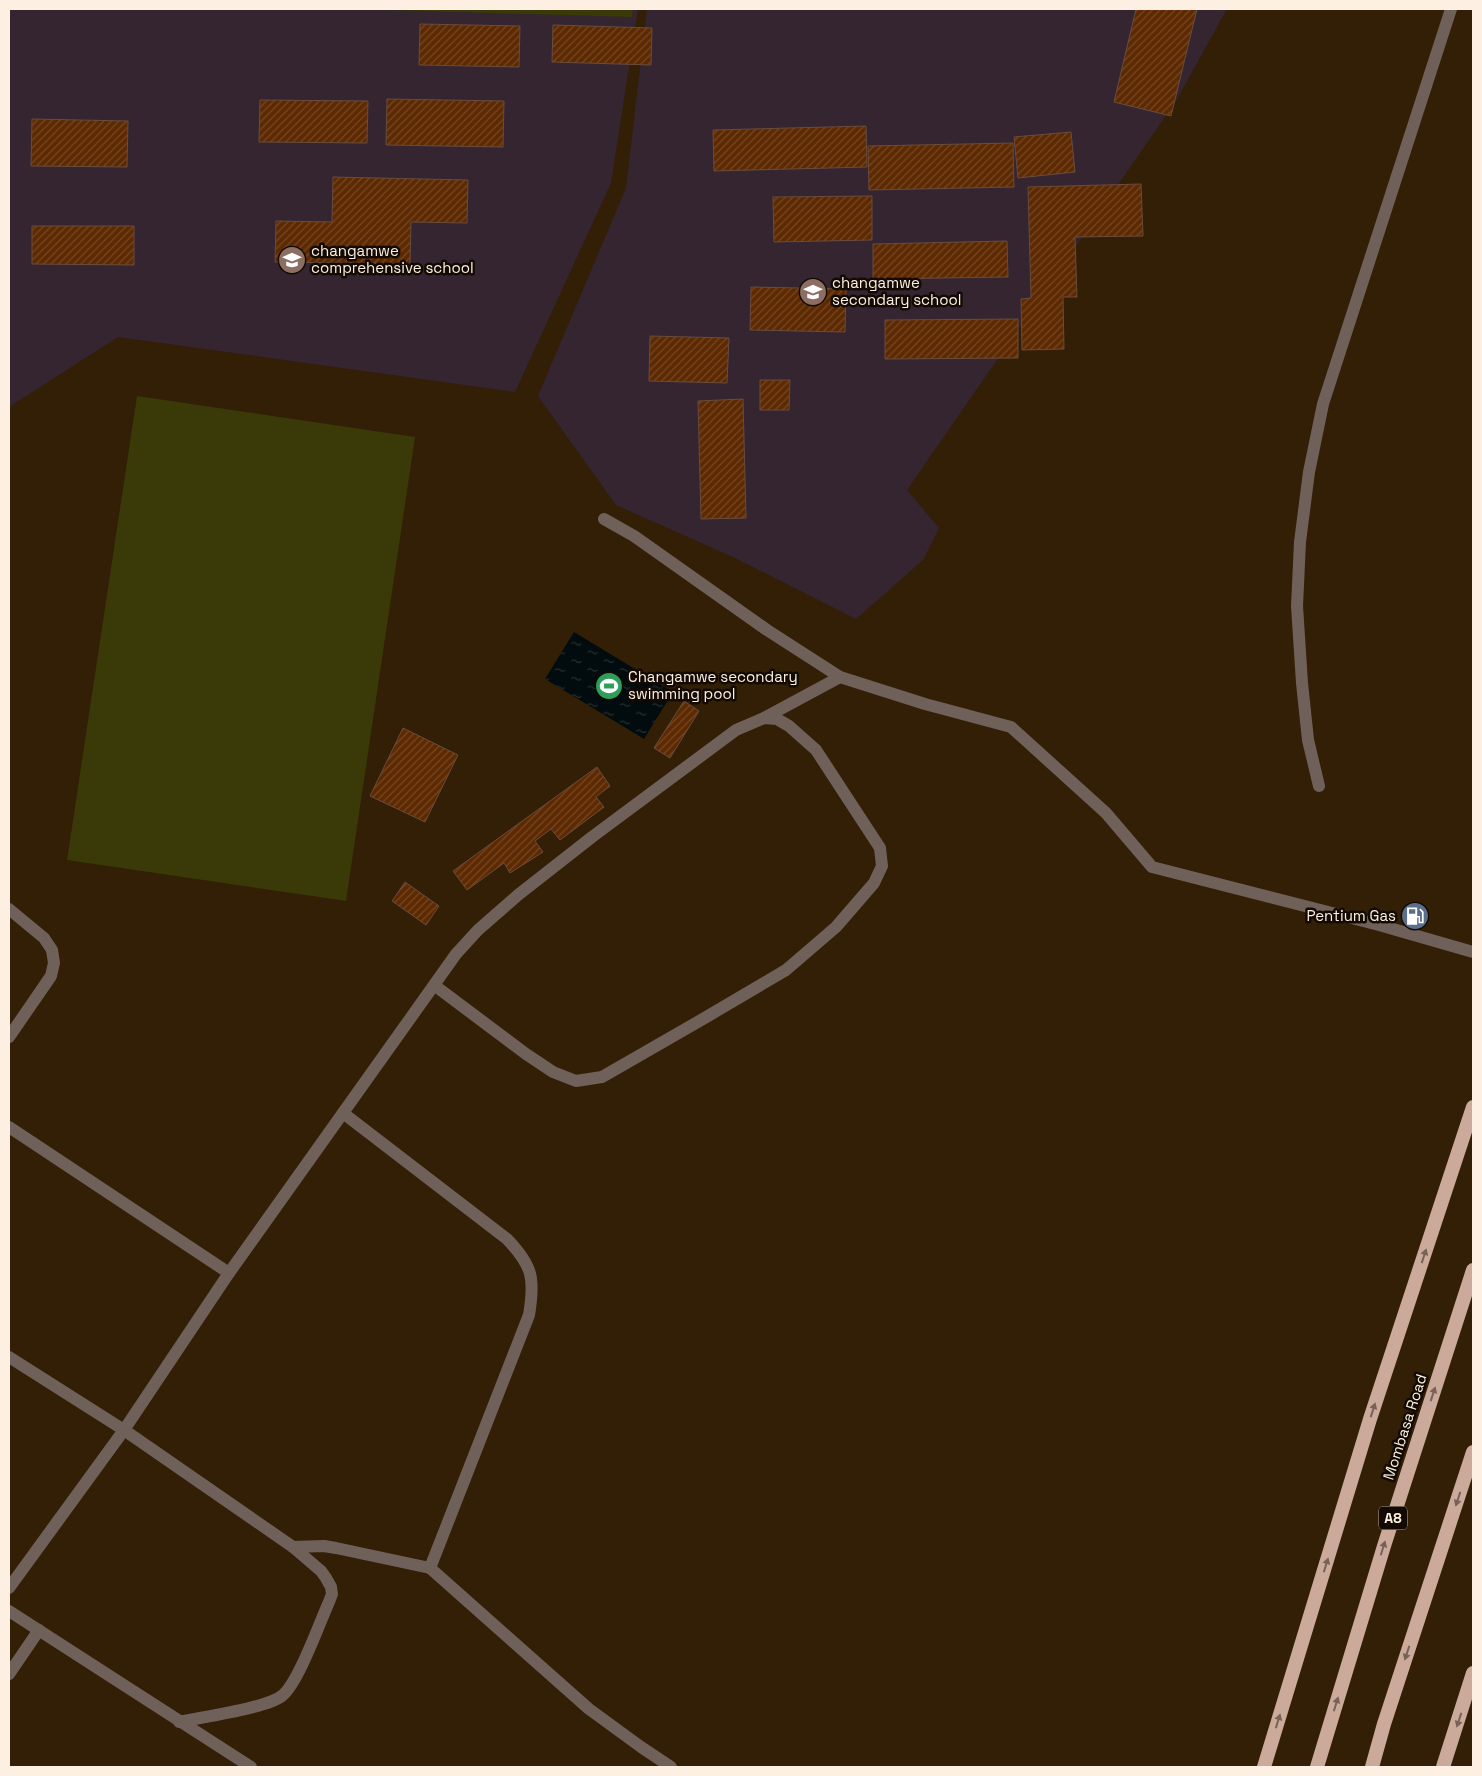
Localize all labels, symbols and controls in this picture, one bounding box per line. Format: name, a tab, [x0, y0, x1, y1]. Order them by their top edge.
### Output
place label: changamwe comprehensive school	[311, 241, 474, 277]
school or university icon: changamwe comprehensive school	[277, 245, 307, 275]
place label: changamwe secondary school	[832, 273, 961, 309]
school or university icon: changamwe secondary school	[798, 277, 828, 307]
place label: Changamwe secondary swimming pool	[628, 667, 798, 703]
sports icon: Changamwe secondary swimming pool	[594, 671, 624, 701]
fuel station icon: Pentium Gas	[1400, 901, 1430, 931]
place label: Pentium Gas	[1306, 906, 1396, 925]
one-way arrow	[1421, 1248, 1428, 1263]
street label: Mombasa Road	[1378, 1371, 1431, 1482]
one-way arrow	[1430, 1386, 1438, 1401]
one-way arrow	[1369, 1402, 1377, 1417]
one-way arrow	[1454, 1491, 1461, 1506]
road number: A8	[1379, 1506, 1407, 1530]
one-way arrow	[1380, 1541, 1388, 1556]
one-way arrow	[1322, 1558, 1330, 1573]
one-way arrow	[1403, 1646, 1411, 1661]
one-way arrow	[1332, 1696, 1340, 1711]
one-way arrow	[1454, 1712, 1462, 1727]
one-way arrow	[1275, 1713, 1283, 1728]

